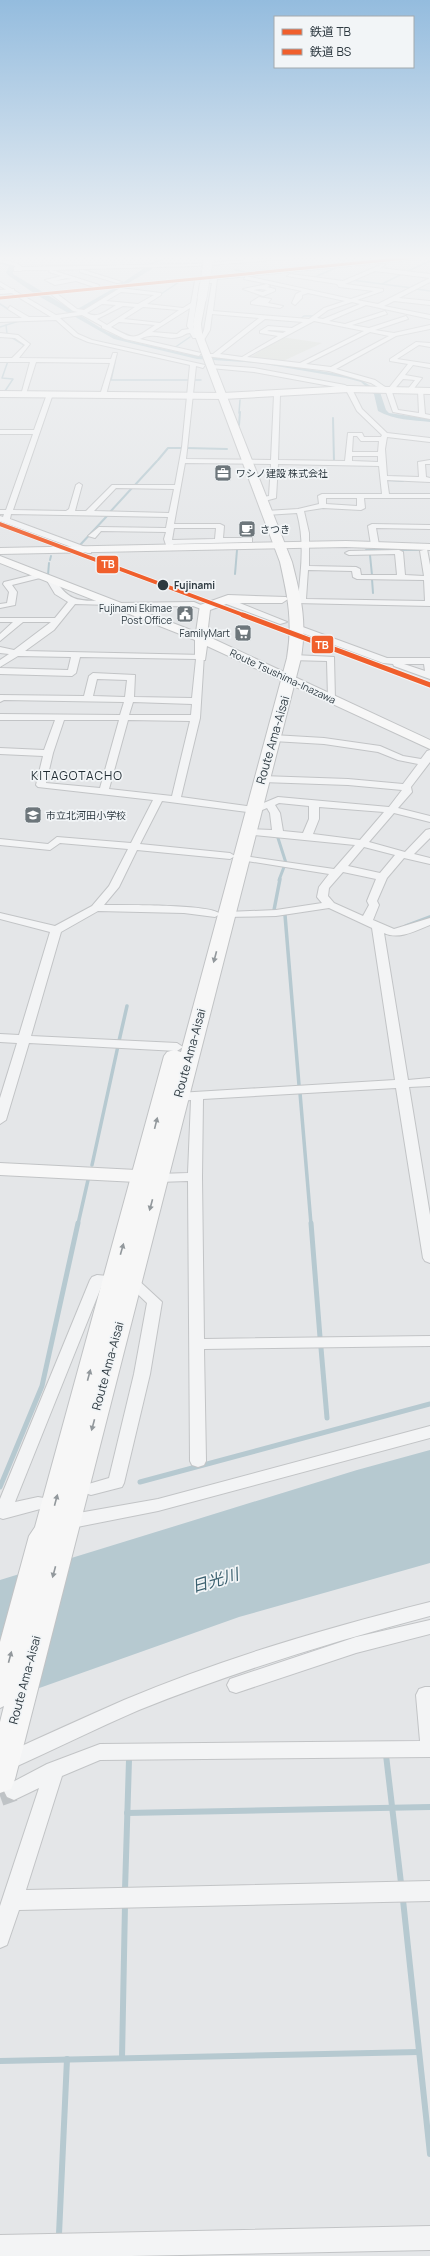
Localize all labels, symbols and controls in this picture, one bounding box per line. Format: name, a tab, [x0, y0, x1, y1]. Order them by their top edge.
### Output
legend	[274, 16, 414, 68]
text: 鉄道 TB	[310, 23, 351, 40]
text: 鉄道 BS	[310, 43, 351, 60]
office icon: ワシノ建設 株式会社	[213, 463, 233, 483]
place label: ワシノ建設 株式会社	[236, 466, 328, 480]
cafe icon: さつき	[237, 519, 257, 539]
place label: さつき	[260, 522, 290, 536]
line badge: TB	[96, 555, 119, 574]
text: TB	[101, 556, 115, 571]
marker: Fujinami	[156, 578, 170, 592]
place label: Fujinami	[174, 578, 215, 592]
place label: Fujinami Ekimae Post Office	[99, 601, 172, 627]
public building icon: Fujinami Ekimae Post Office	[175, 604, 195, 624]
supermarket icon: FamilyMart	[233, 623, 253, 643]
place label: FamilyMart	[180, 626, 230, 640]
line badge: TB	[311, 635, 334, 654]
text: TB	[315, 637, 329, 652]
street label: Route Tsushima-Inazawa	[228, 645, 338, 707]
street label: Route Ama-Aisai	[252, 694, 293, 786]
district label: KITAGOTACHO	[31, 767, 123, 784]
school or university icon: 市立北河田小学校	[23, 805, 43, 825]
place label: 市立北河田小学校	[46, 808, 126, 822]
one-way arrow	[212, 951, 218, 963]
street label: Route Ama-Aisai	[170, 1007, 210, 1099]
one-way arrow	[153, 1117, 159, 1129]
one-way arrow	[147, 1199, 153, 1211]
one-way arrow	[119, 1243, 125, 1255]
street label: Route Ama-Aisai	[88, 1320, 128, 1412]
one-way arrow	[86, 1368, 92, 1380]
one-way arrow	[89, 1419, 95, 1432]
one-way arrow	[53, 1494, 59, 1506]
water label: 日光川	[189, 1562, 243, 1597]
one-way arrow	[50, 1566, 56, 1578]
street label: Route Ama-Aisai	[5, 1634, 45, 1726]
one-way arrow	[7, 1651, 13, 1663]

